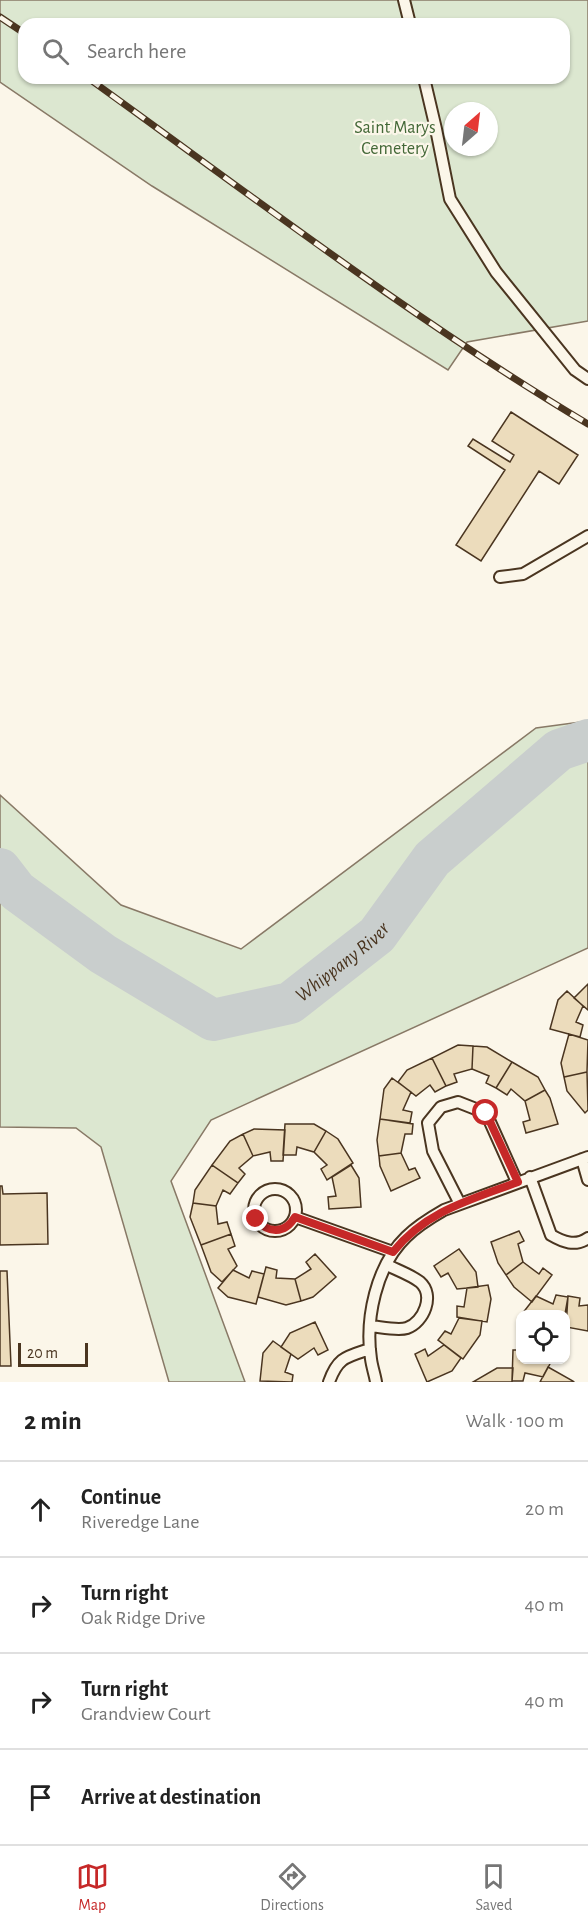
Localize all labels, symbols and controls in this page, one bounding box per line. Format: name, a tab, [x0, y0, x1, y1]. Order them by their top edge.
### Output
search box	[18, 18, 570, 84]
icon: search	[39, 35, 72, 68]
text: Search here	[87, 40, 186, 62]
north arrow	[444, 102, 498, 156]
park label: Saint Marys Cemetery	[354, 119, 436, 158]
water label: Whippany River	[292, 919, 394, 1006]
route start	[472, 1099, 498, 1125]
route end	[242, 1205, 268, 1231]
map controls	[516, 1310, 570, 1364]
button: locate	[516, 1310, 570, 1364]
scale bar	[18, 1340, 88, 1368]
text: 20 m	[27, 1345, 58, 1361]
text: 2 min	[24, 1408, 82, 1434]
text: Walk · 100 m	[465, 1411, 564, 1431]
text: Continue	[81, 1486, 161, 1508]
icon: ahead	[24, 1493, 57, 1526]
text: 20 m	[525, 1499, 564, 1519]
text: Riveredge Lane	[81, 1512, 200, 1532]
text: Turn right	[81, 1582, 168, 1604]
icon: right	[24, 1589, 57, 1622]
text: 40 m	[525, 1595, 564, 1615]
text: Oak Ridge Drive	[81, 1608, 206, 1628]
text: Turn right	[81, 1678, 168, 1700]
icon: right	[24, 1685, 57, 1718]
text: 40 m	[525, 1691, 564, 1711]
text: Grandview Court	[81, 1704, 211, 1724]
icon: arrive	[24, 1781, 57, 1814]
text: Arrive at destination	[81, 1786, 261, 1808]
tab: Map	[76, 1860, 109, 1915]
tab: Directions	[260, 1860, 324, 1915]
tab: Saved	[476, 1860, 512, 1915]

